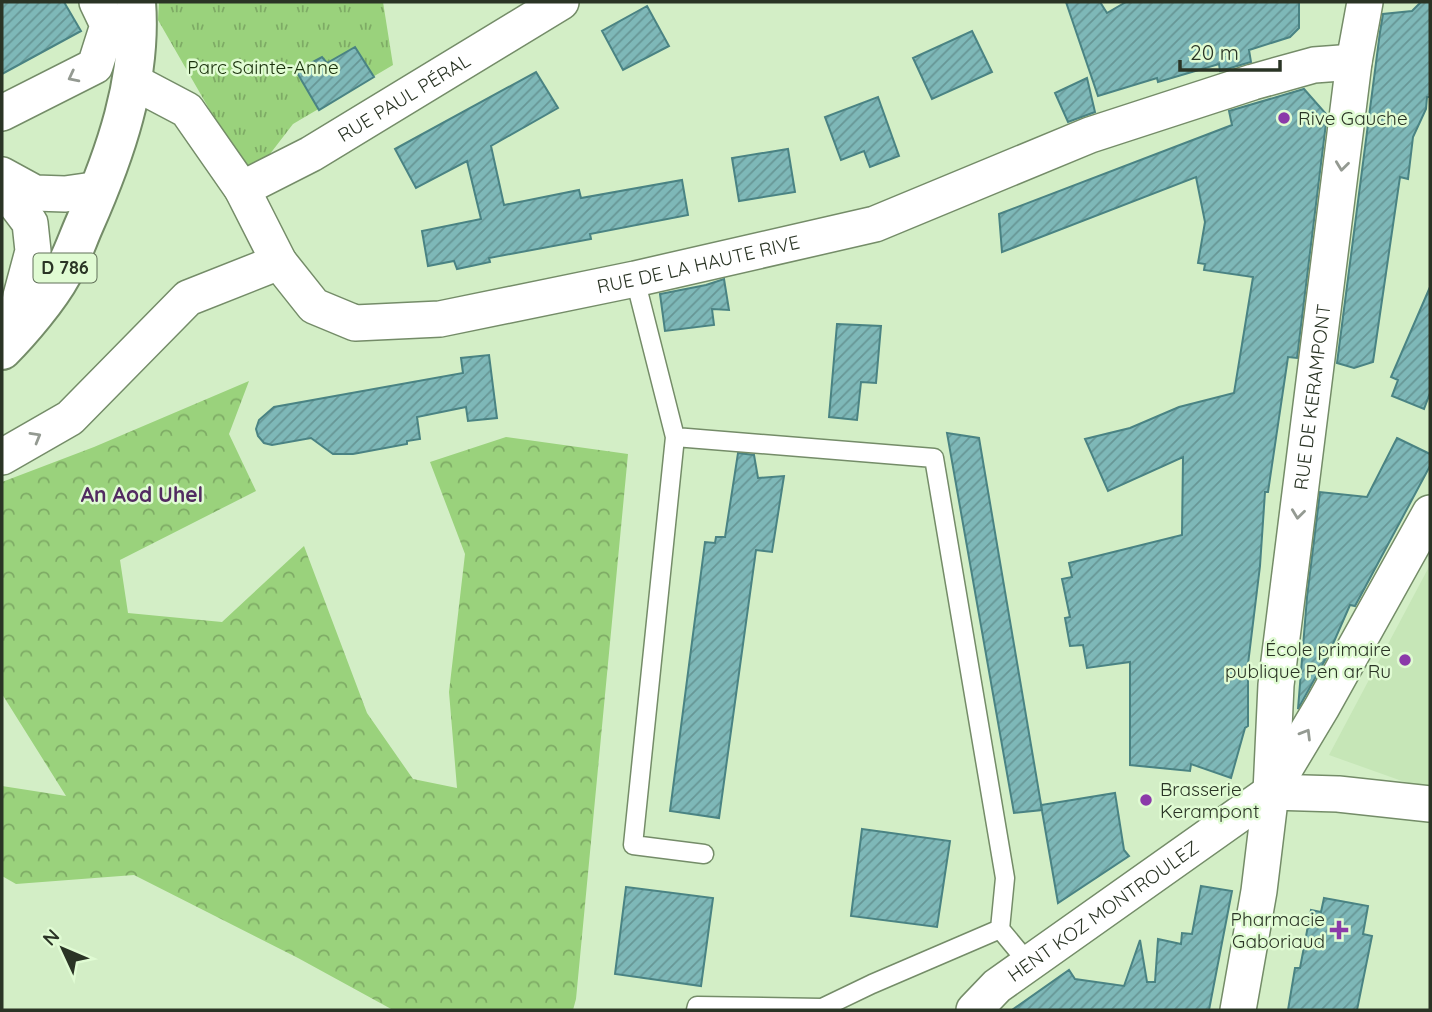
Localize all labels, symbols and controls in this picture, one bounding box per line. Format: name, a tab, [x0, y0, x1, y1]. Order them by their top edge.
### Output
scale bar	[1180, 28, 1280, 72]
text: 20 m	[1190, 39, 1239, 65]
street label: RUE PAUL PÉRAL	[333, 48, 475, 147]
park label: Parc Sainte-Anne	[187, 55, 339, 79]
one-way arrow	[68, 68, 80, 82]
place label: Rive Gauche	[1298, 106, 1408, 130]
marker: Rive Gauche	[1276, 110, 1292, 126]
one-way arrow	[1334, 160, 1349, 172]
street label: RUE DE LA HAUTE RIVE	[595, 230, 802, 299]
road number: D 786	[34, 254, 96, 282]
street label: RUE DE KERAMPONT	[1289, 302, 1336, 491]
one-way arrow	[28, 432, 41, 445]
district label: An Aod Uhel	[81, 481, 203, 507]
one-way arrow	[1290, 508, 1305, 519]
place label: École primaire publique Pen ar Ru	[1225, 637, 1391, 683]
marker: École primaire publique Pen ar Ru	[1397, 652, 1413, 668]
one-way arrow	[1298, 728, 1311, 741]
place label: Brasserie Kerampont	[1160, 777, 1260, 823]
marker: Brasserie Kerampont	[1138, 792, 1154, 808]
street label: HENT KOZ MONTROULEZ	[1003, 835, 1203, 987]
place label: Pharmacie Gaboriaud	[1231, 907, 1325, 953]
north arrow	[28, 914, 98, 984]
marker: Pharmacie Gaboriaud	[1331, 922, 1347, 938]
text: N	[37, 924, 64, 951]

